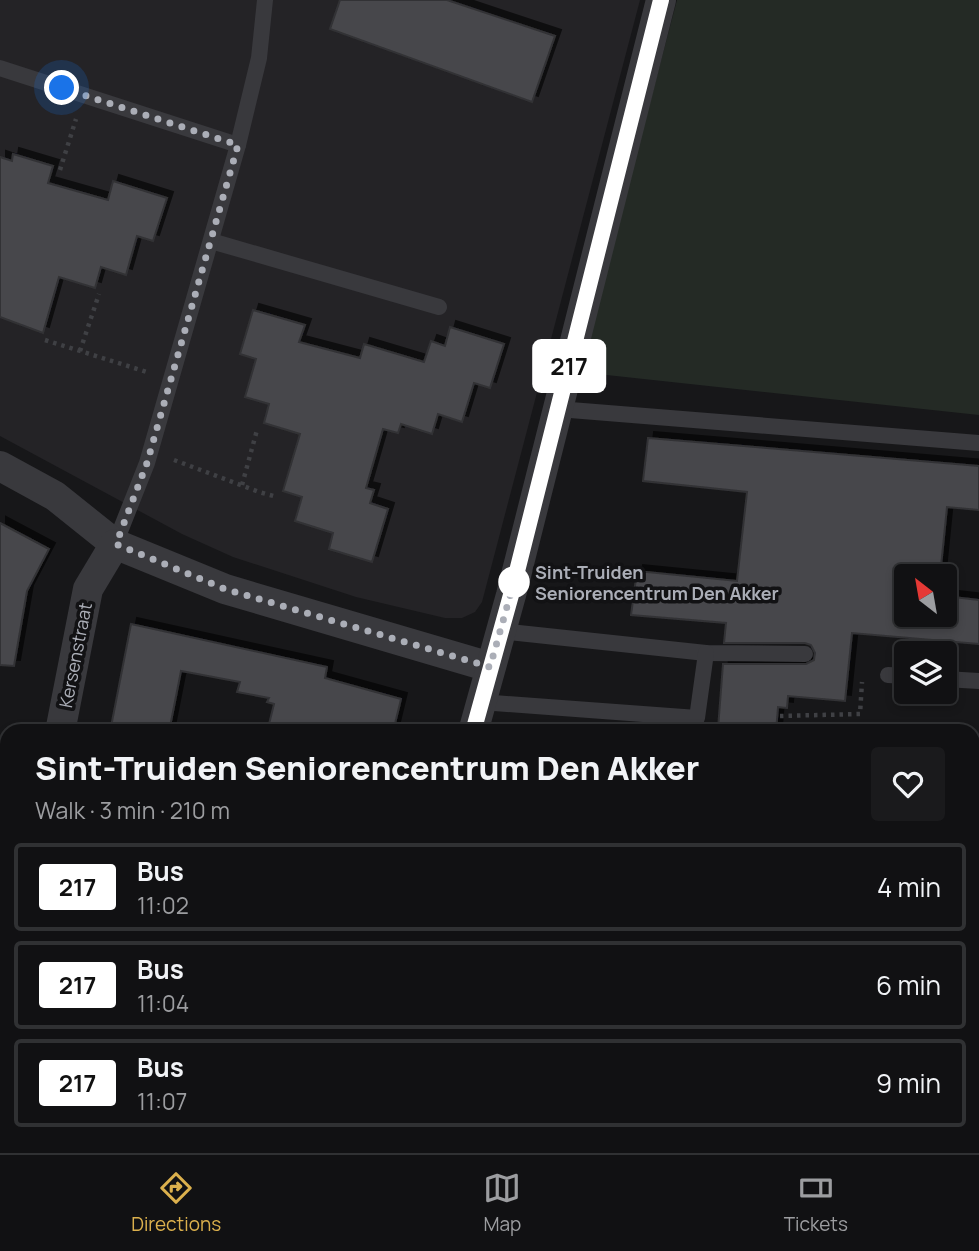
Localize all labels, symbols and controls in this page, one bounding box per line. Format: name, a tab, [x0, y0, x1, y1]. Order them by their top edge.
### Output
your location	[44, 70, 79, 105]
line badge: 217	[529, 343, 609, 389]
text: 217	[550, 349, 588, 382]
place label: Sint-Truiden Seniorencentrum Den Akker	[535, 560, 779, 605]
north arrow	[894, 564, 957, 626]
map controls	[894, 564, 957, 704]
marker: Sint-Truiden Seniorencentrum Den Akker	[499, 567, 529, 597]
street label: Kersenstraat	[53, 600, 97, 710]
button: layers	[894, 641, 957, 704]
text: Sint-Truiden Seniorencentrum Den Akker	[35, 745, 699, 790]
button: heart	[871, 747, 945, 821]
text: Walk · 3 min · 210 m	[35, 794, 230, 826]
text: Bus	[137, 853, 184, 889]
text: 4 min	[877, 869, 941, 905]
text: 217	[59, 870, 96, 903]
text: 11:02	[137, 889, 189, 921]
text: Bus	[137, 951, 184, 987]
text: 6 min	[876, 967, 941, 1003]
text: 217	[59, 968, 96, 1001]
text: 11:04	[137, 987, 189, 1019]
text: Bus	[137, 1049, 184, 1085]
text: 9 min	[876, 1065, 941, 1101]
text: 217	[59, 1066, 96, 1099]
text: 11:07	[137, 1085, 187, 1117]
tab: Directions	[131, 1169, 221, 1237]
tab: Map	[483, 1169, 521, 1237]
tab: Tickets	[784, 1169, 848, 1237]

